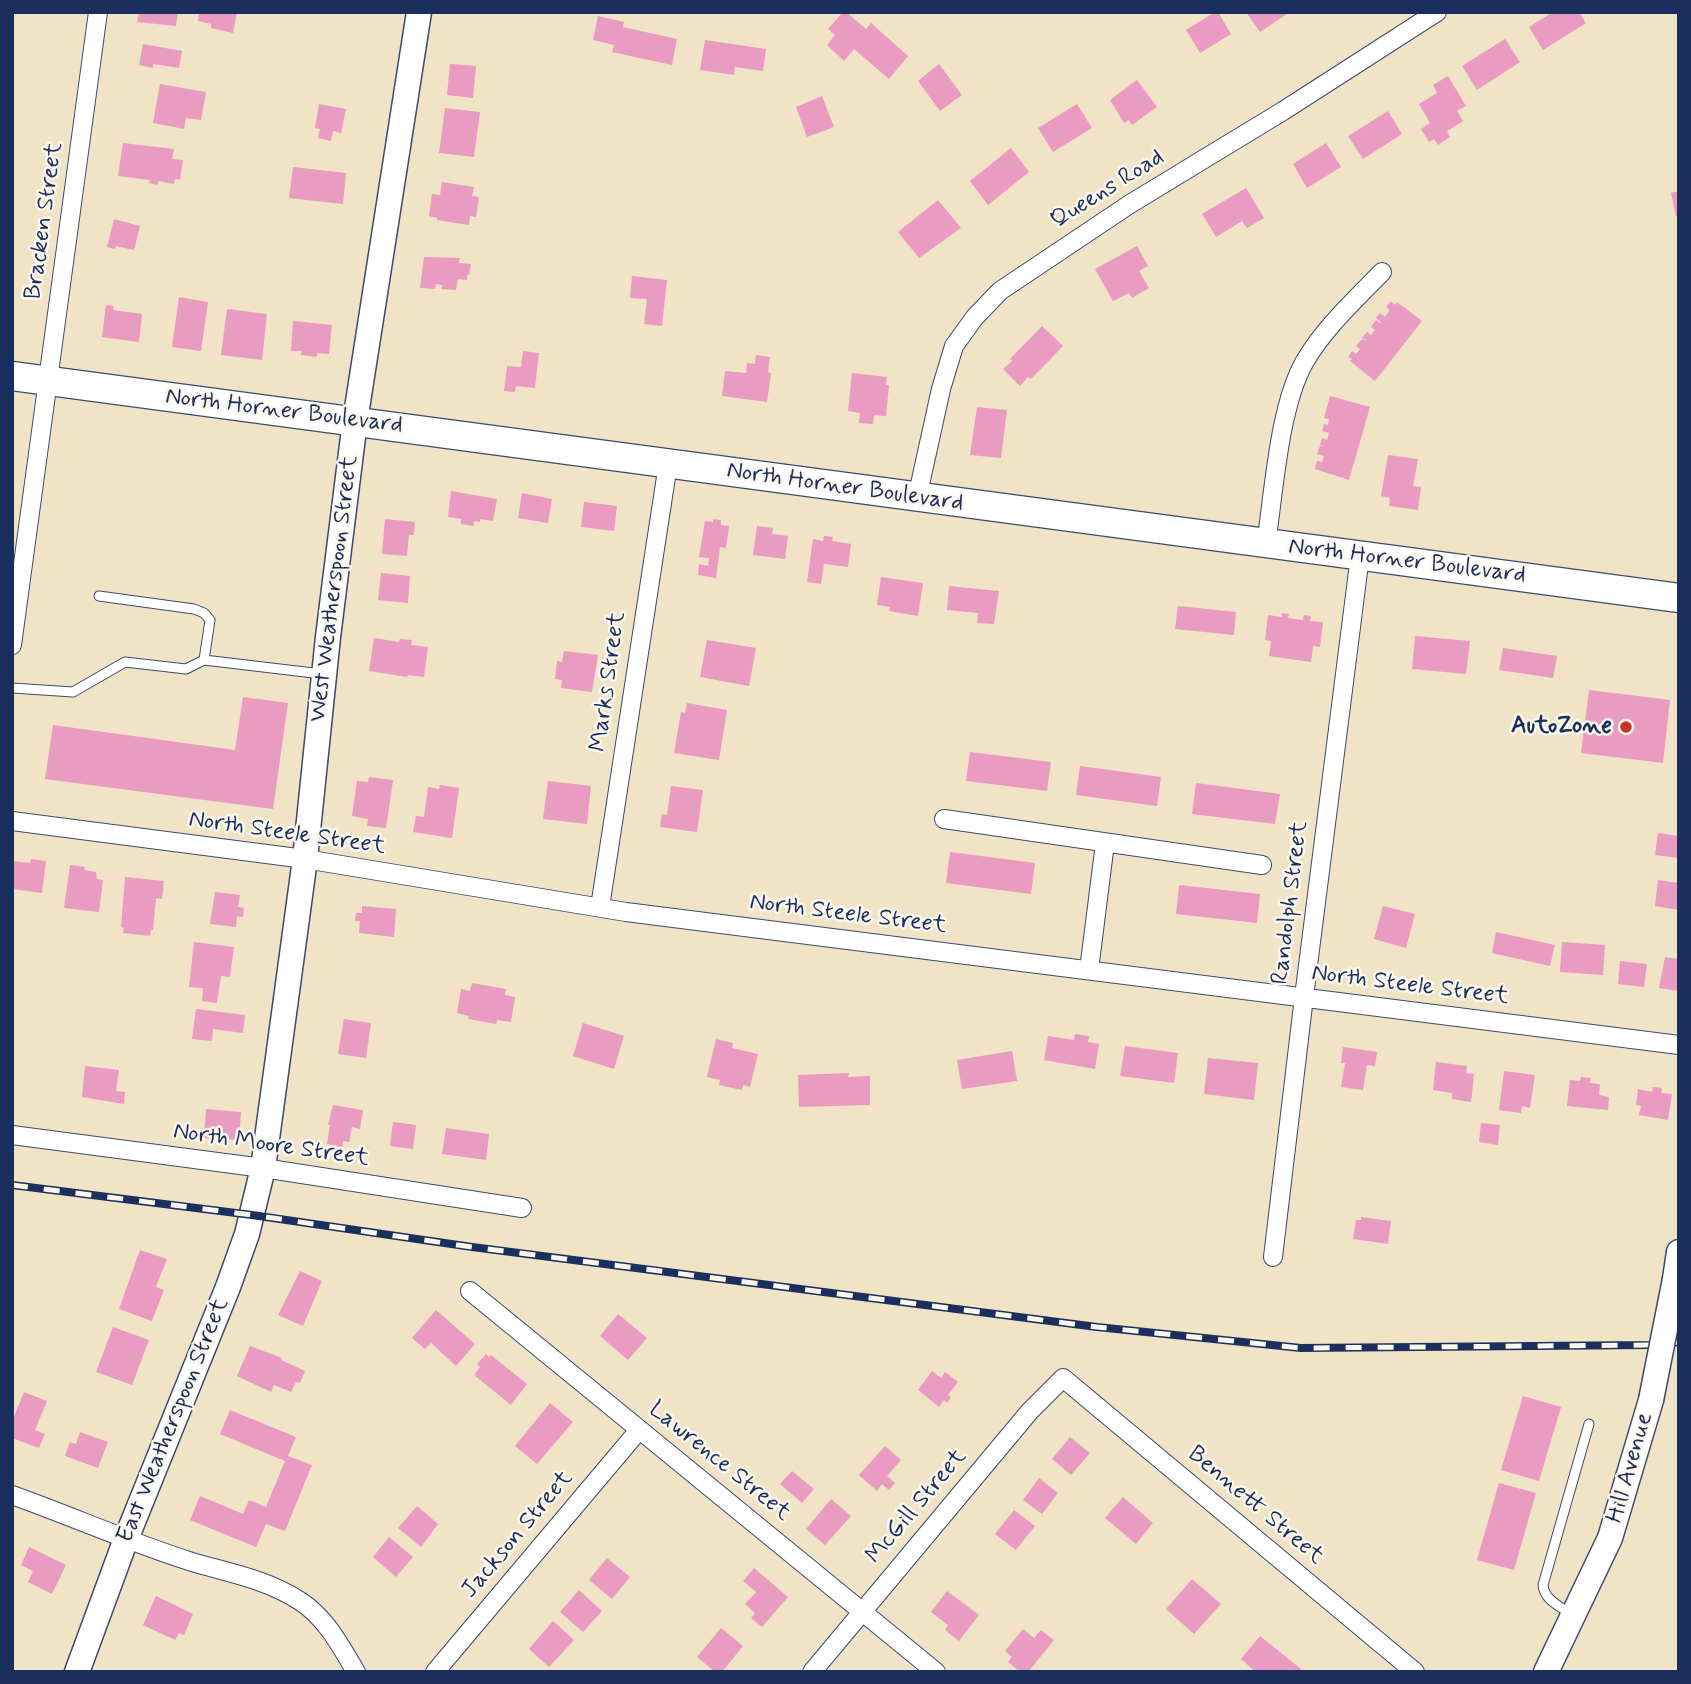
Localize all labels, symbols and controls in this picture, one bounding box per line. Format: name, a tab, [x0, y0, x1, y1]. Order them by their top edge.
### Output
street label: Bracken Street	[20, 140, 70, 302]
street label: Queens Road	[1046, 144, 1170, 236]
street label: North Horner Boulevard	[164, 383, 404, 441]
street label: West Weatherspoon Street	[304, 454, 366, 724]
street label: North Horner Boulevard	[725, 457, 965, 519]
street label: North Horner Boulevard	[1287, 533, 1527, 591]
street label: Marks Street	[585, 610, 633, 754]
place label: AutoZone	[1511, 713, 1612, 741]
marker: AutoZone	[1618, 719, 1634, 735]
street label: North Steele Street	[187, 806, 387, 862]
street label: Randolph Street	[1267, 820, 1315, 986]
street label: North Steele Street	[748, 889, 948, 941]
street label: North Steele Street	[1310, 960, 1510, 1012]
street label: North Moore Street	[171, 1118, 371, 1174]
street label: East Weatherspoon Street	[112, 1295, 236, 1547]
street label: Lawrence Street	[642, 1396, 796, 1528]
street label: Hill Avenue	[1602, 1410, 1660, 1526]
street label: Bennett Street	[1181, 1441, 1329, 1571]
street label: McGill Street	[861, 1444, 973, 1570]
street label: Jackson Street	[456, 1465, 580, 1605]

